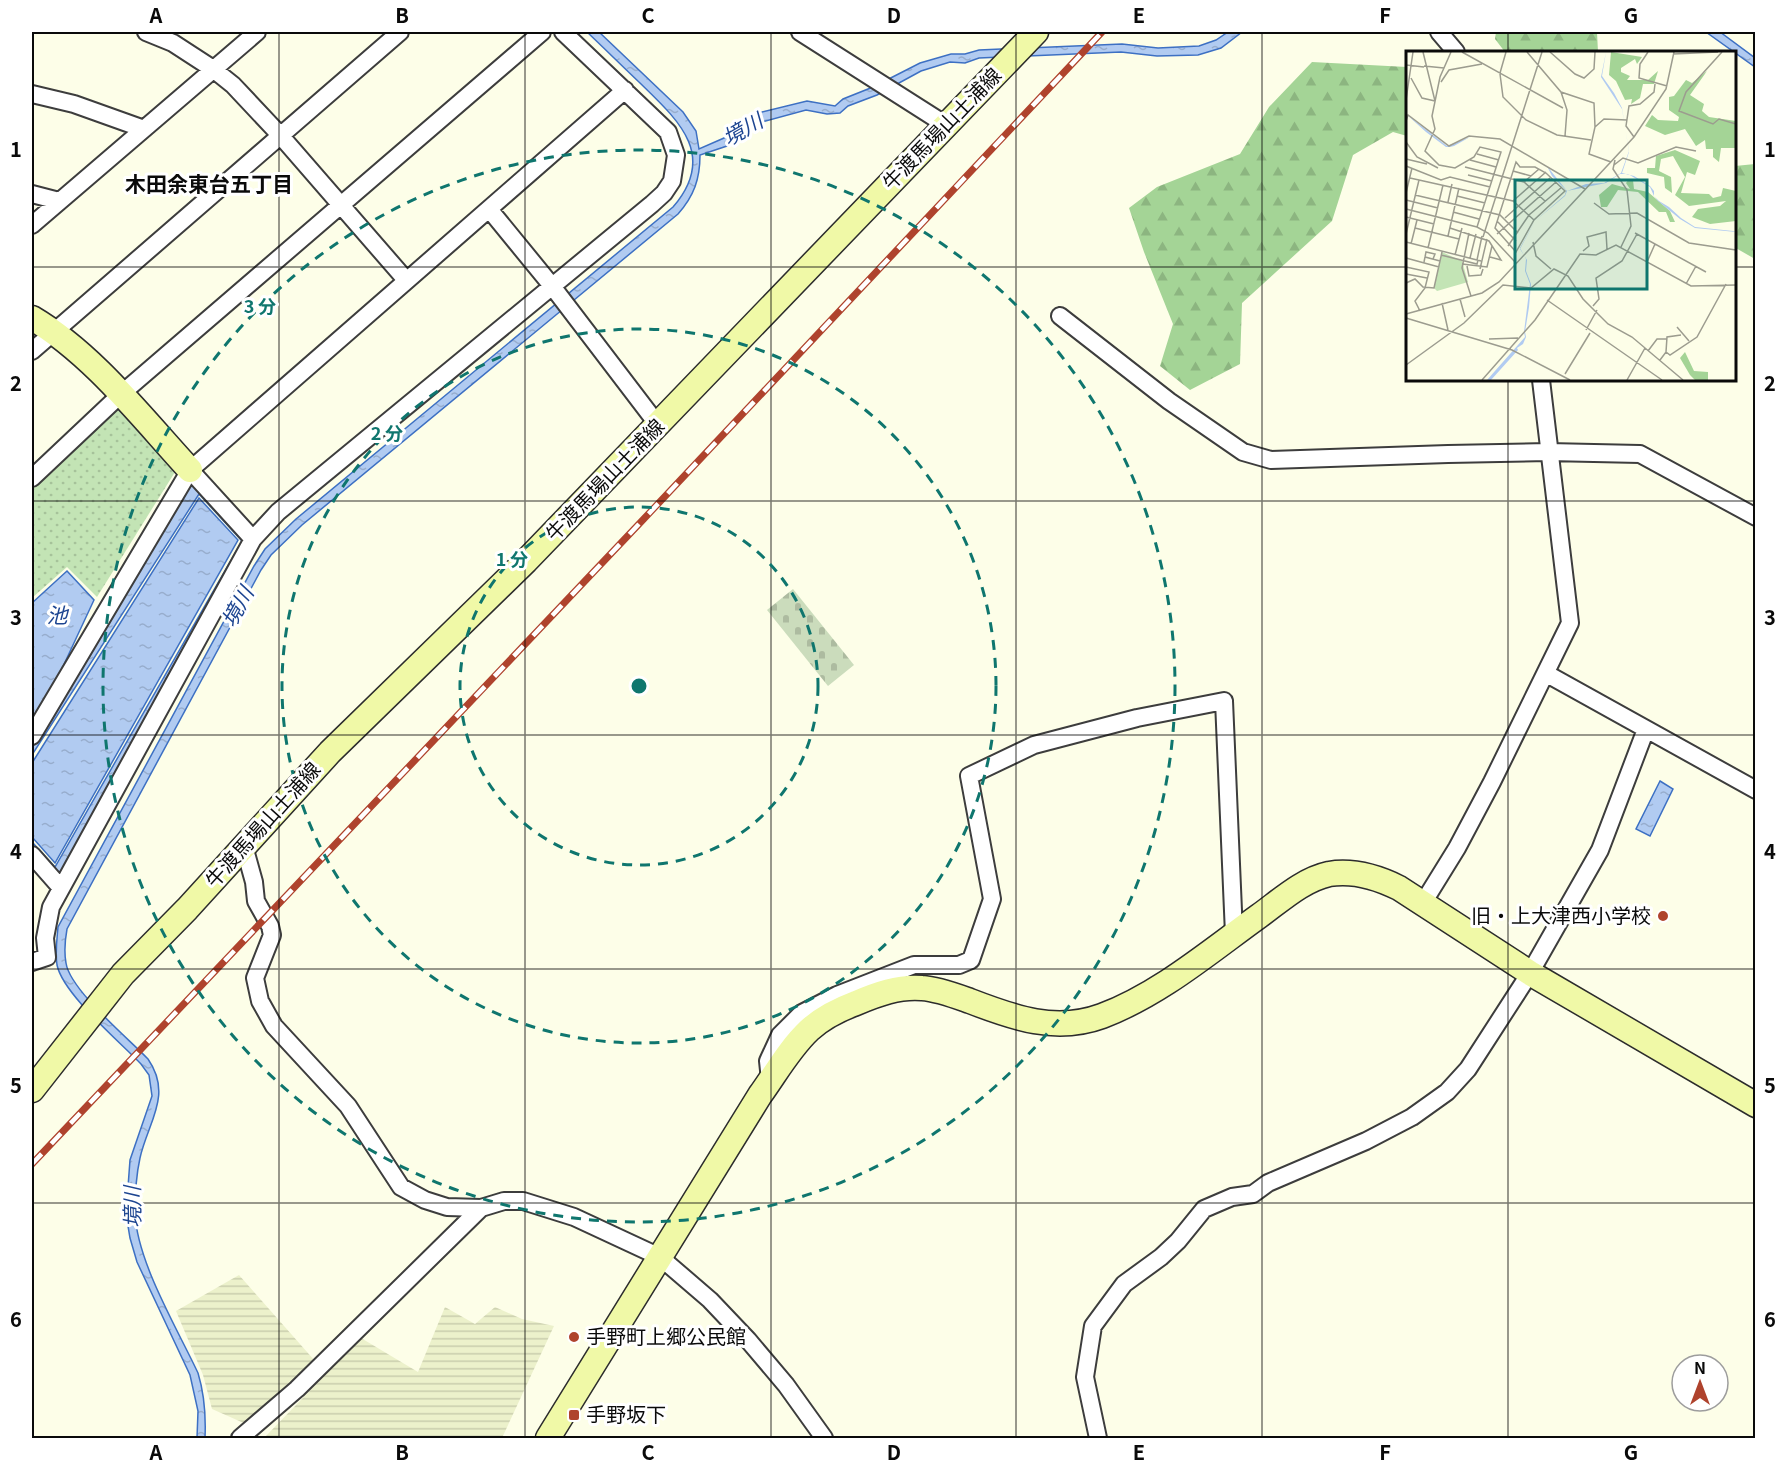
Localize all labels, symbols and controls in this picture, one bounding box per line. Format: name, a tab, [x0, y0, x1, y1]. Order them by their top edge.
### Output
text: A	[149, 0, 163, 29]
text: B	[395, 0, 409, 29]
text: C	[641, 0, 655, 29]
text: D	[887, 0, 901, 29]
text: E	[1133, 0, 1145, 29]
text: F	[1379, 0, 1391, 29]
text: G	[1624, 0, 1638, 29]
inset map	[1406, 51, 1736, 381]
street label: 牛渡馬場山土浦線	[875, 60, 1007, 196]
water label: 境川	[716, 104, 769, 152]
text: 1	[10, 134, 22, 163]
text: 1	[1764, 134, 1776, 163]
district label: 木田余東台五丁目	[125, 168, 293, 198]
text: 3 分	[244, 292, 276, 318]
text: 2	[10, 368, 22, 397]
text: 2	[1764, 368, 1776, 397]
street label: 牛渡馬場山土浦線	[538, 411, 670, 547]
text: 2 分	[371, 419, 403, 445]
text: 1 分	[496, 545, 528, 571]
water label: 境川	[213, 579, 261, 632]
water label: 池	[47, 599, 70, 629]
text: 3	[10, 602, 22, 631]
text: 3	[1764, 602, 1776, 631]
centre of rings	[629, 676, 649, 696]
street label: 牛渡馬場山土浦線	[198, 755, 326, 893]
text: 4	[10, 836, 22, 865]
text: 4	[1764, 836, 1776, 865]
place label: 旧・上大津西小学校	[1471, 900, 1651, 929]
marker: 旧・上大津西小学校	[1656, 909, 1670, 923]
text: 5	[10, 1070, 22, 1099]
text: 5	[1764, 1070, 1776, 1099]
water label: 境川	[116, 1184, 146, 1228]
text: 6	[10, 1304, 22, 1333]
text: 6	[1764, 1304, 1776, 1333]
place label: 手野町上郷公民館	[586, 1321, 746, 1350]
marker: 手野町上郷公民館	[567, 1330, 581, 1344]
north arrow	[1670, 1353, 1730, 1413]
text: N	[1694, 1355, 1706, 1379]
place label: 手野坂下	[586, 1399, 666, 1428]
marker: 手野坂下	[567, 1408, 581, 1422]
text: A	[149, 1437, 163, 1466]
text: B	[395, 1437, 409, 1466]
text: C	[641, 1437, 655, 1466]
text: D	[887, 1437, 901, 1466]
text: E	[1133, 1437, 1145, 1466]
text: F	[1379, 1437, 1391, 1466]
text: G	[1624, 1437, 1638, 1466]

